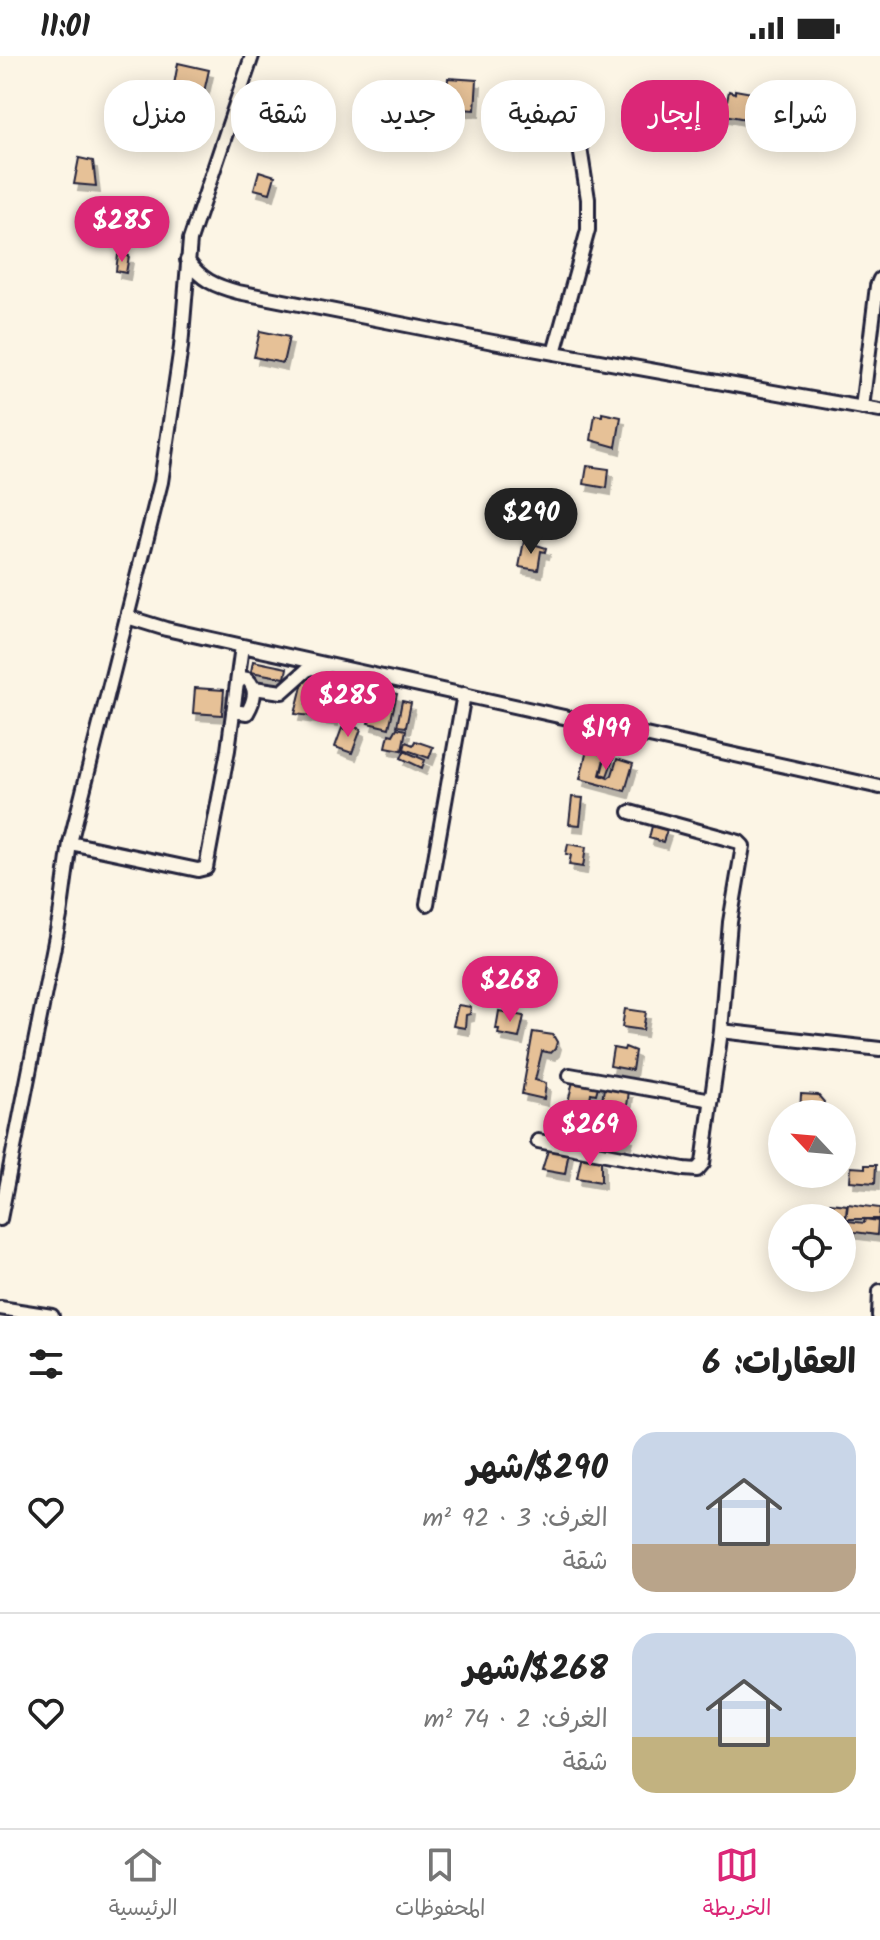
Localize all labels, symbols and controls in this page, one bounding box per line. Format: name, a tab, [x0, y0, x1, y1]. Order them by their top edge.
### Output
text: 11:01	[40, 4, 90, 52]
chip: منزل	[104, 80, 215, 152]
chip: شقة	[231, 80, 336, 152]
chip: جديد	[352, 80, 465, 152]
chip: تصفية	[481, 80, 605, 152]
chip: إيجار	[621, 80, 729, 152]
chip: شراء	[745, 80, 856, 152]
pin: $285	[75, 196, 169, 264]
text: $285	[92, 201, 152, 243]
pin: $290	[484, 488, 578, 556]
text: $290	[502, 493, 560, 535]
pin: $285	[301, 671, 395, 739]
text: $285	[318, 676, 378, 718]
pin: $199	[559, 704, 653, 772]
text: $199	[581, 709, 631, 751]
pin: $268	[463, 956, 557, 1024]
text: $268	[480, 961, 540, 1003]
pin: $269	[543, 1100, 637, 1168]
north arrow	[768, 1100, 856, 1188]
map controls	[768, 1100, 856, 1292]
text: $269	[561, 1105, 619, 1147]
button: locate	[768, 1204, 856, 1292]
text: العقارات: 6	[702, 1337, 856, 1391]
icon: filters	[24, 1342, 68, 1386]
text: $290/شهر	[467, 1442, 608, 1496]
icon: home	[696, 1464, 792, 1560]
icon: heart	[24, 1490, 68, 1534]
text: الغرف: 3 · 92 m²	[422, 1498, 608, 1540]
text: شقة	[563, 1541, 608, 1583]
text: $268/شهر	[463, 1643, 608, 1697]
icon: home	[696, 1665, 792, 1761]
icon: heart	[24, 1691, 68, 1735]
text: الغرف: 2 · 74 m²	[424, 1699, 608, 1741]
text: شقة	[563, 1742, 608, 1784]
tab: الرئيسية	[109, 1843, 178, 1927]
tab: المحفوظات	[395, 1843, 486, 1927]
tab: الخريطة	[703, 1843, 771, 1927]

